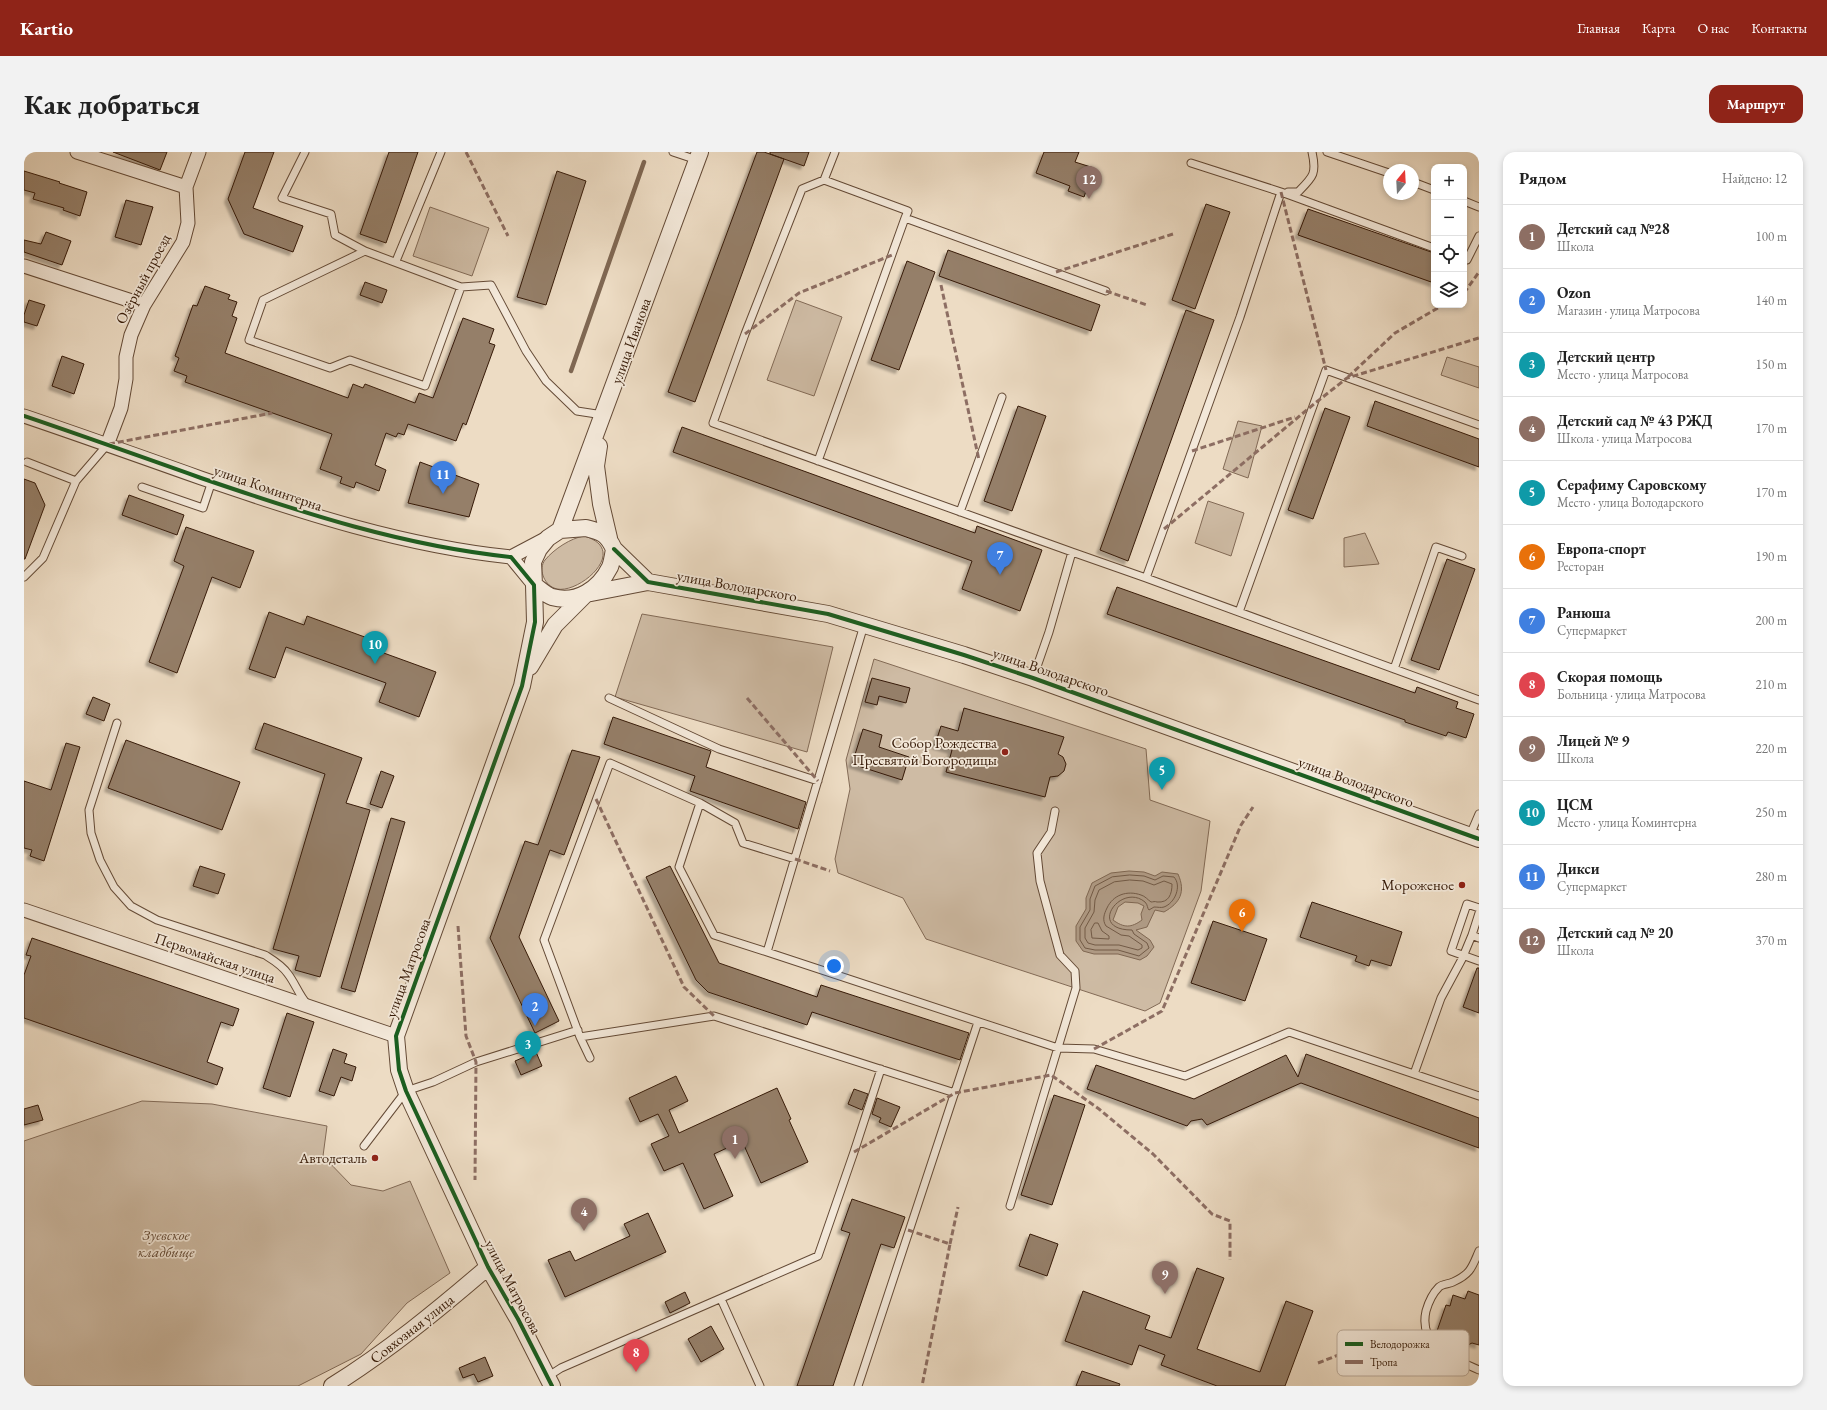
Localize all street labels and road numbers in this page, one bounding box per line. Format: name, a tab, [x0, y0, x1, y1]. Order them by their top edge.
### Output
street label: Озёрный проезд	[111, 230, 174, 327]
street label: улица Иванова	[606, 295, 655, 386]
street label: улица Коминтерна	[211, 460, 325, 515]
street label: улица Володарского	[676, 566, 799, 605]
street label: улица Володарского	[991, 643, 1112, 700]
street label: улица Володарского	[1296, 752, 1417, 811]
street label: улица Матросова	[381, 916, 434, 1020]
street label: Первомайская улица	[152, 928, 278, 987]
street label: улица Матросова	[481, 1236, 546, 1337]
street label: Совхозная улица	[366, 1290, 458, 1367]

